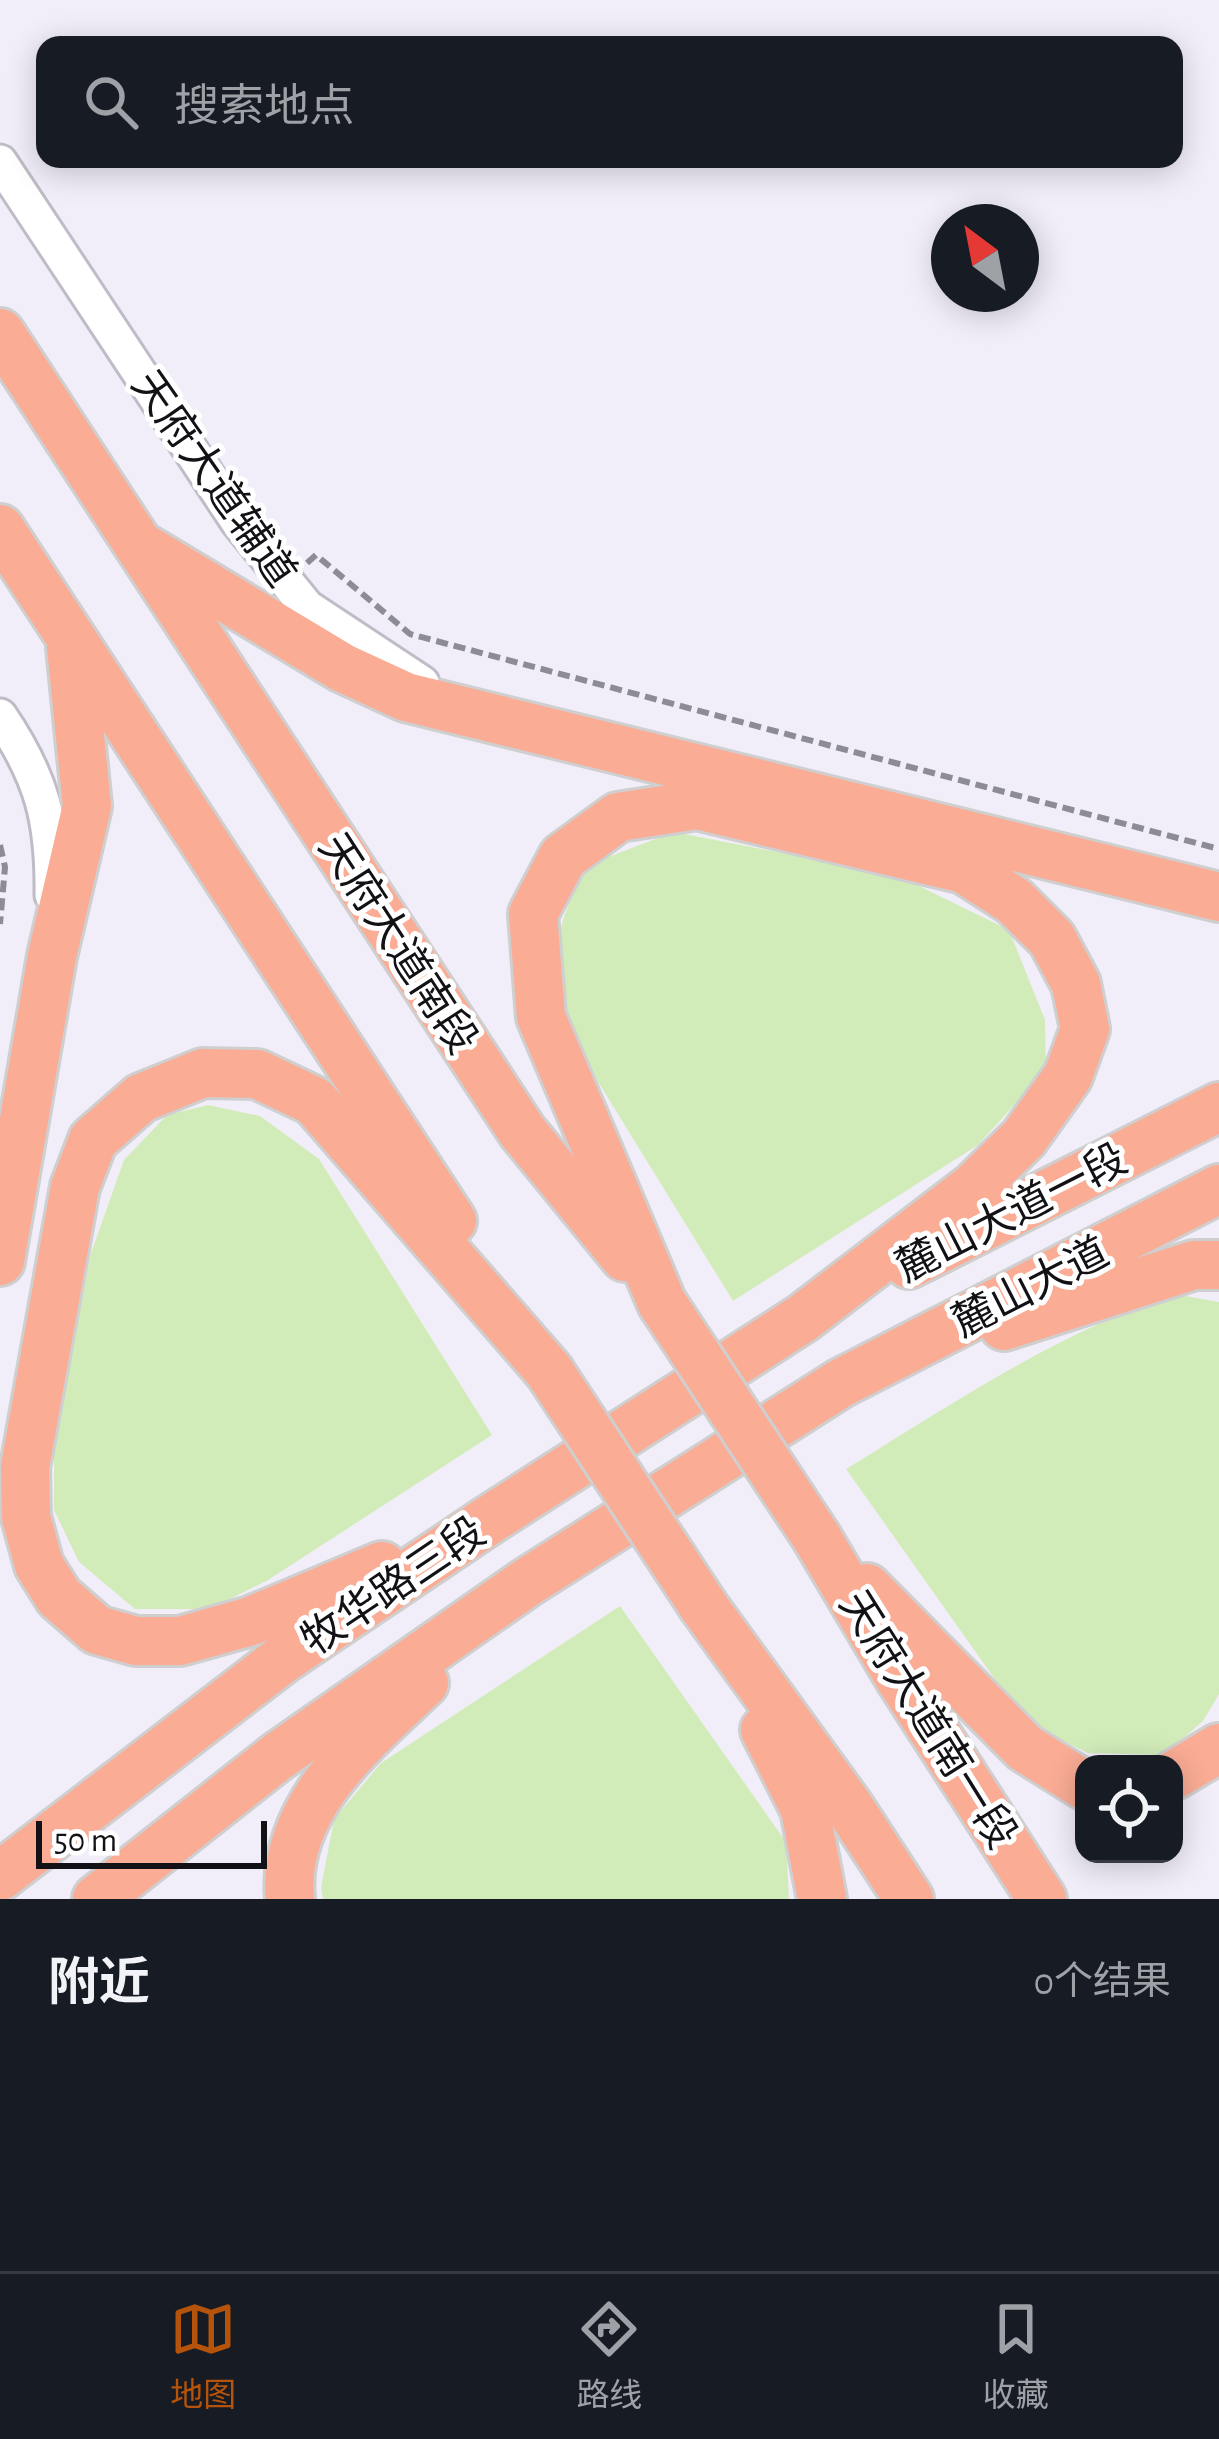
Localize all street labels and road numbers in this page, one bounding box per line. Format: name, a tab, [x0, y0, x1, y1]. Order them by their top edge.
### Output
street label: 天府大道辅道	[124, 363, 304, 594]
street label: 天府大道南段	[311, 826, 485, 1061]
street label: 麓山大道一段	[887, 1132, 1135, 1292]
street label: 麓山大道	[944, 1225, 1116, 1347]
street label: 牧华路三段	[294, 1509, 493, 1663]
street label: 天府大道南一段	[832, 1583, 1025, 1856]

